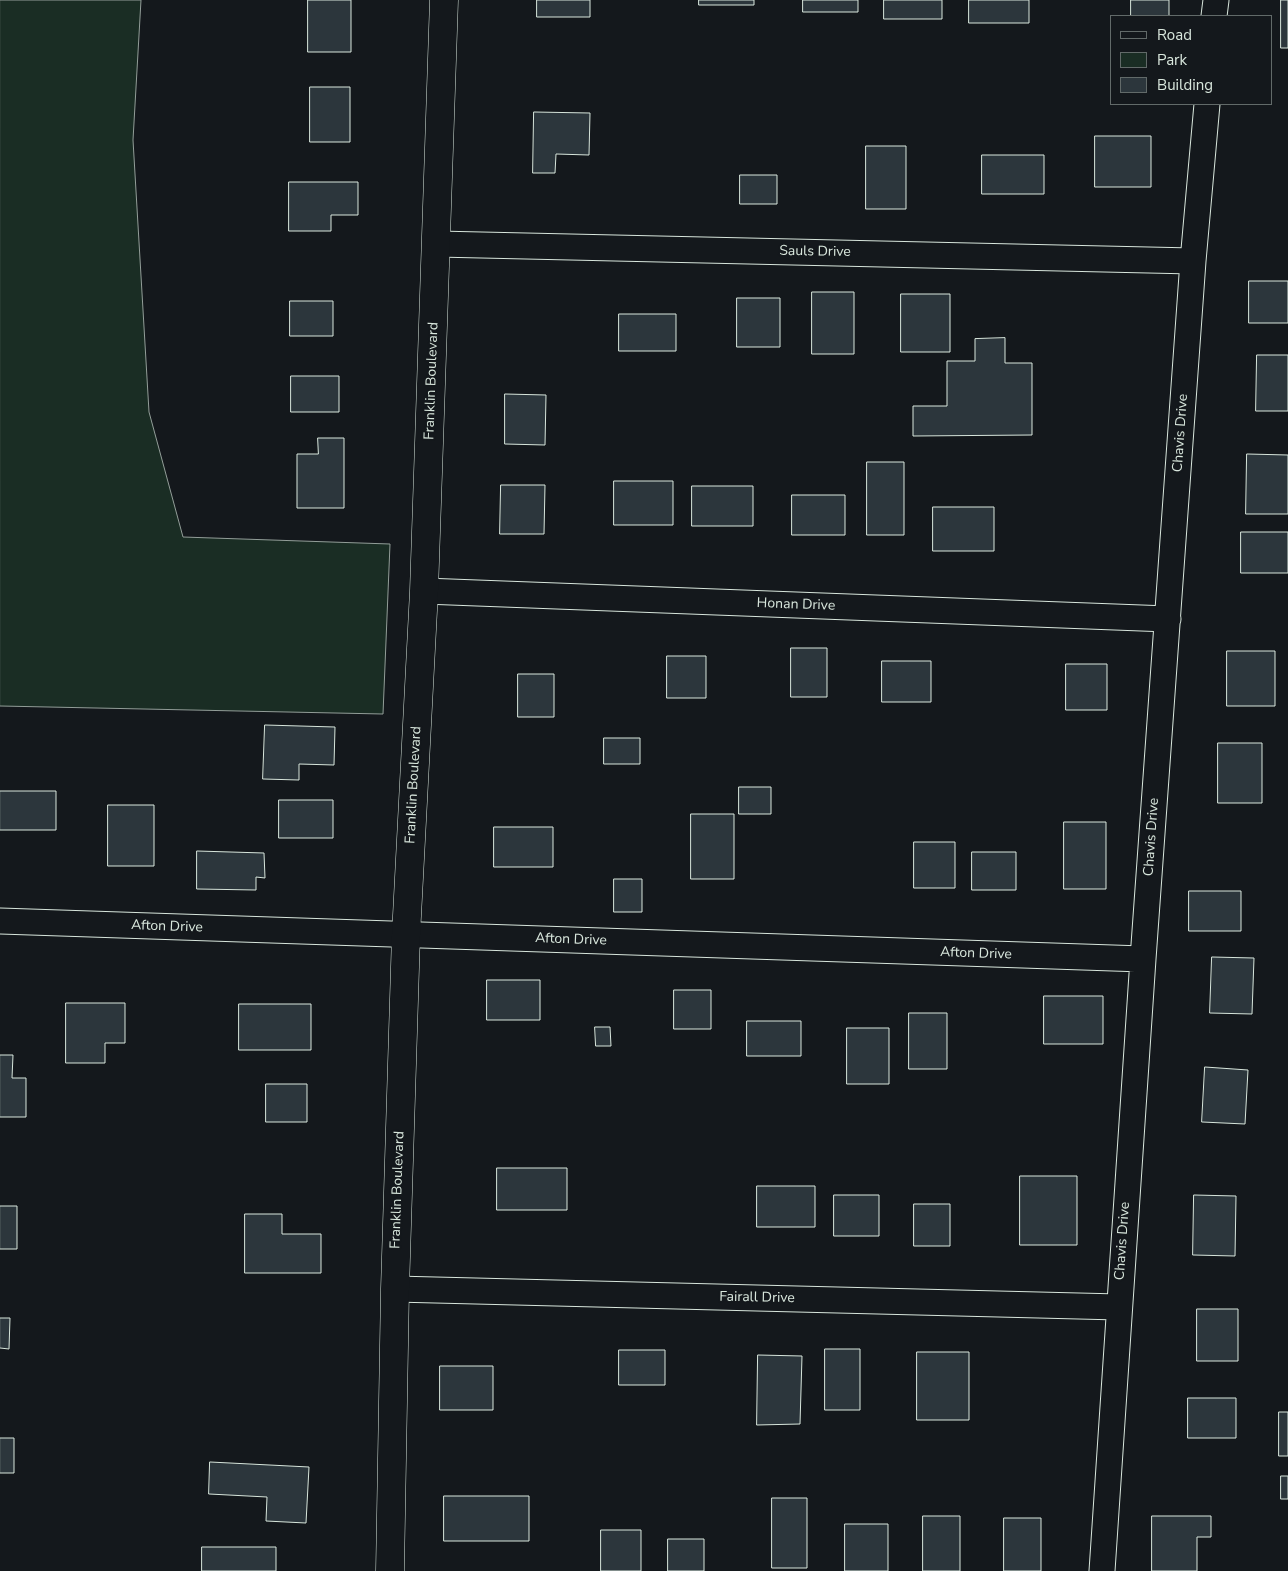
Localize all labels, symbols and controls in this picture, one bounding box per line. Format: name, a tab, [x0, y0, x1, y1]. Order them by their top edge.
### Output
legend	[1110, 15, 1273, 105]
text: Road	[1157, 25, 1192, 45]
text: Park	[1157, 50, 1187, 70]
text: Building	[1157, 75, 1213, 95]
street label: Sauls Drive	[779, 243, 851, 261]
street label: Franklin Boulevard	[422, 322, 442, 440]
street label: Chavis Drive	[1170, 393, 1192, 473]
street label: Honan Drive	[756, 595, 836, 615]
street label: Franklin Boulevard	[403, 726, 425, 844]
street label: Chavis Drive	[1141, 797, 1163, 877]
street label: Afton Drive	[131, 917, 203, 937]
street label: Afton Drive	[535, 930, 607, 950]
street label: Afton Drive	[940, 944, 1012, 964]
street label: Franklin Boulevard	[388, 1131, 408, 1249]
street label: Chavis Drive	[1112, 1201, 1134, 1281]
street label: Fairall Drive	[719, 1289, 795, 1307]

